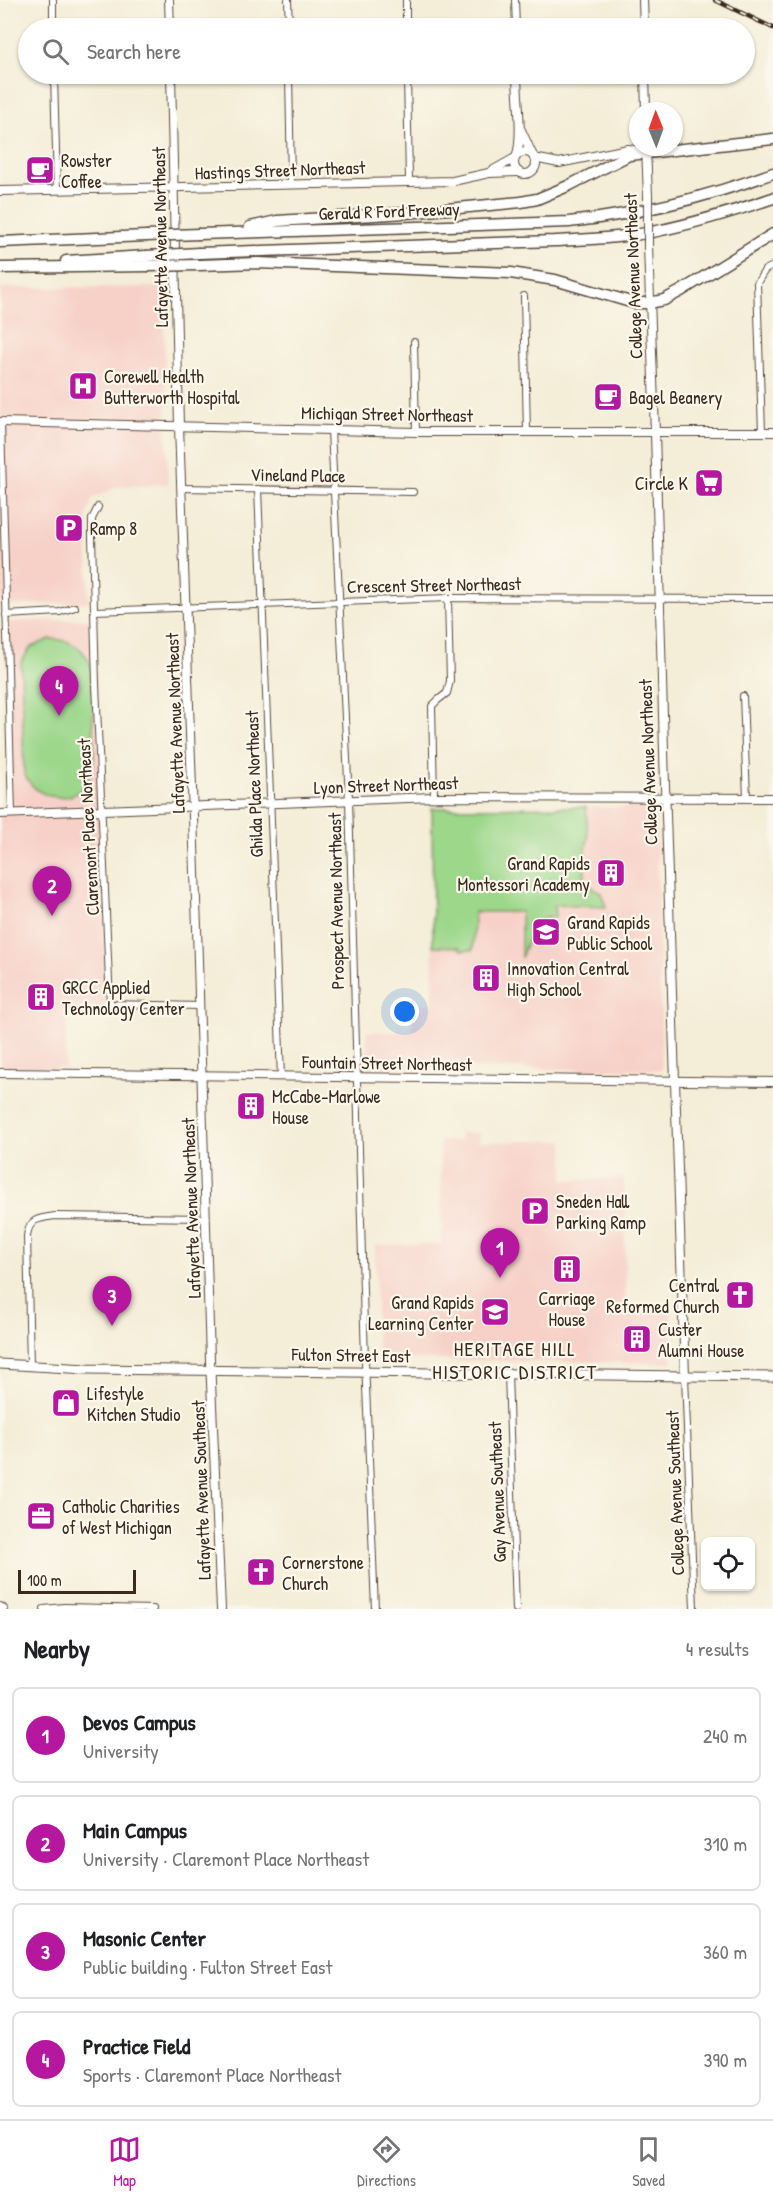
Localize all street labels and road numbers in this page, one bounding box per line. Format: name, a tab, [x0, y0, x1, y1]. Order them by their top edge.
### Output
street label: Lafayette Avenue Northeast	[146, 146, 174, 327]
street label: Hastings Street Northeast	[194, 154, 367, 185]
street label: College Avenue Northeast	[618, 192, 648, 359]
street label: Gerald R Ford Freeway	[318, 196, 460, 226]
street label: Michigan Street Northeast	[301, 400, 474, 428]
street label: Vineland Place	[250, 462, 346, 488]
street label: Crescent Street Northeast	[347, 571, 522, 599]
street label: Lafayette Avenue Northeast	[159, 632, 191, 814]
street label: College Avenue Northeast	[633, 678, 663, 845]
street label: Ghilda Place Northeast	[239, 709, 269, 858]
street label: Claremont Place Northeast	[71, 737, 105, 916]
street label: Lyon Street Northeast	[313, 770, 460, 800]
street label: Prospect Avenue Northeast	[322, 812, 350, 990]
street label: Fountain Street Northeast	[301, 1049, 473, 1077]
street label: Lafayette Avenue Northeast	[175, 1117, 207, 1299]
street label: Fulton Street East	[290, 1341, 411, 1369]
street label: Lafayette Avenue Southeast	[185, 1399, 217, 1580]
street label: College Avenue Southeast	[660, 1409, 690, 1576]
street label: Gay Avenue Southeast	[482, 1420, 512, 1563]

